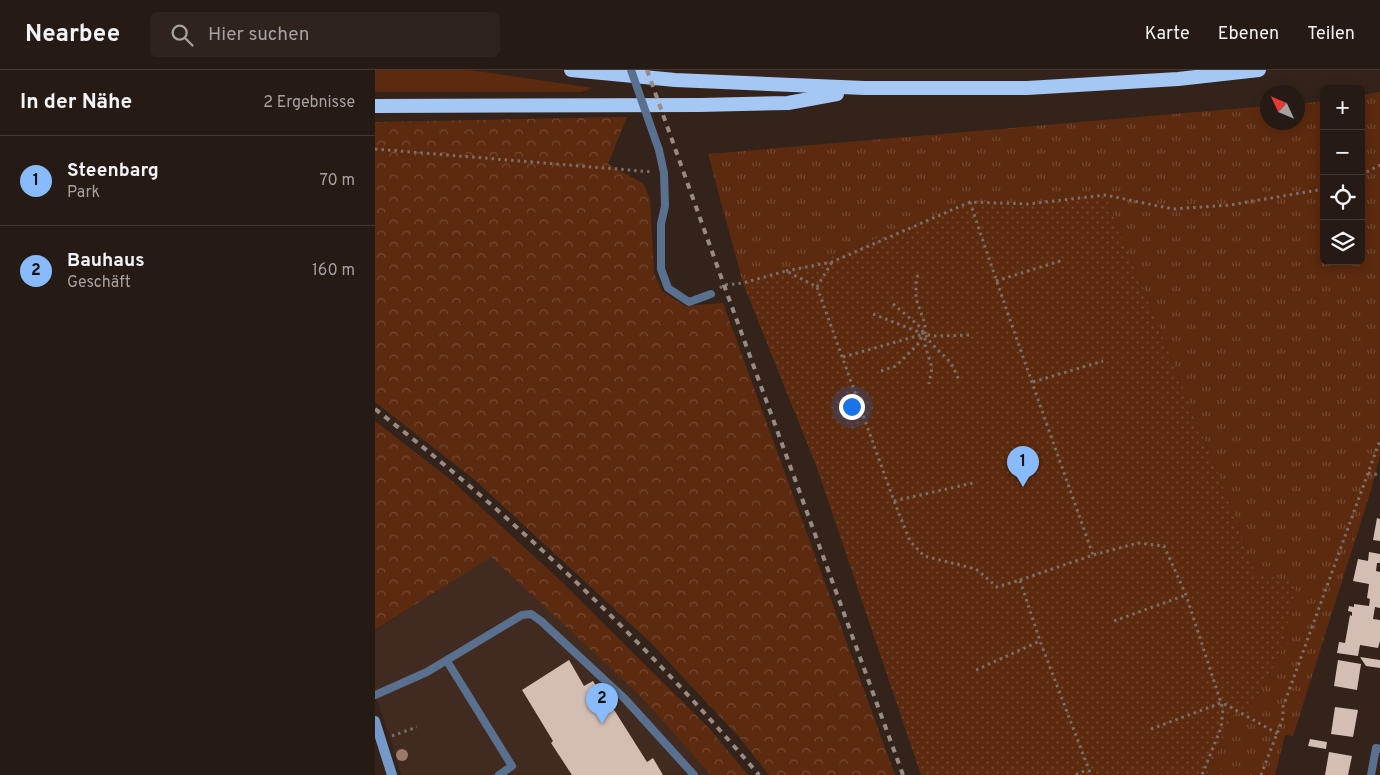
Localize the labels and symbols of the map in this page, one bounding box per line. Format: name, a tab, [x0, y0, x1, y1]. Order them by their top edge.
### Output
north arrow	[1260, 85, 1305, 130]
your location	[839, 394, 865, 420]
pin: 1	[1007, 446, 1039, 487]
pin: 2	[586, 683, 618, 724]

